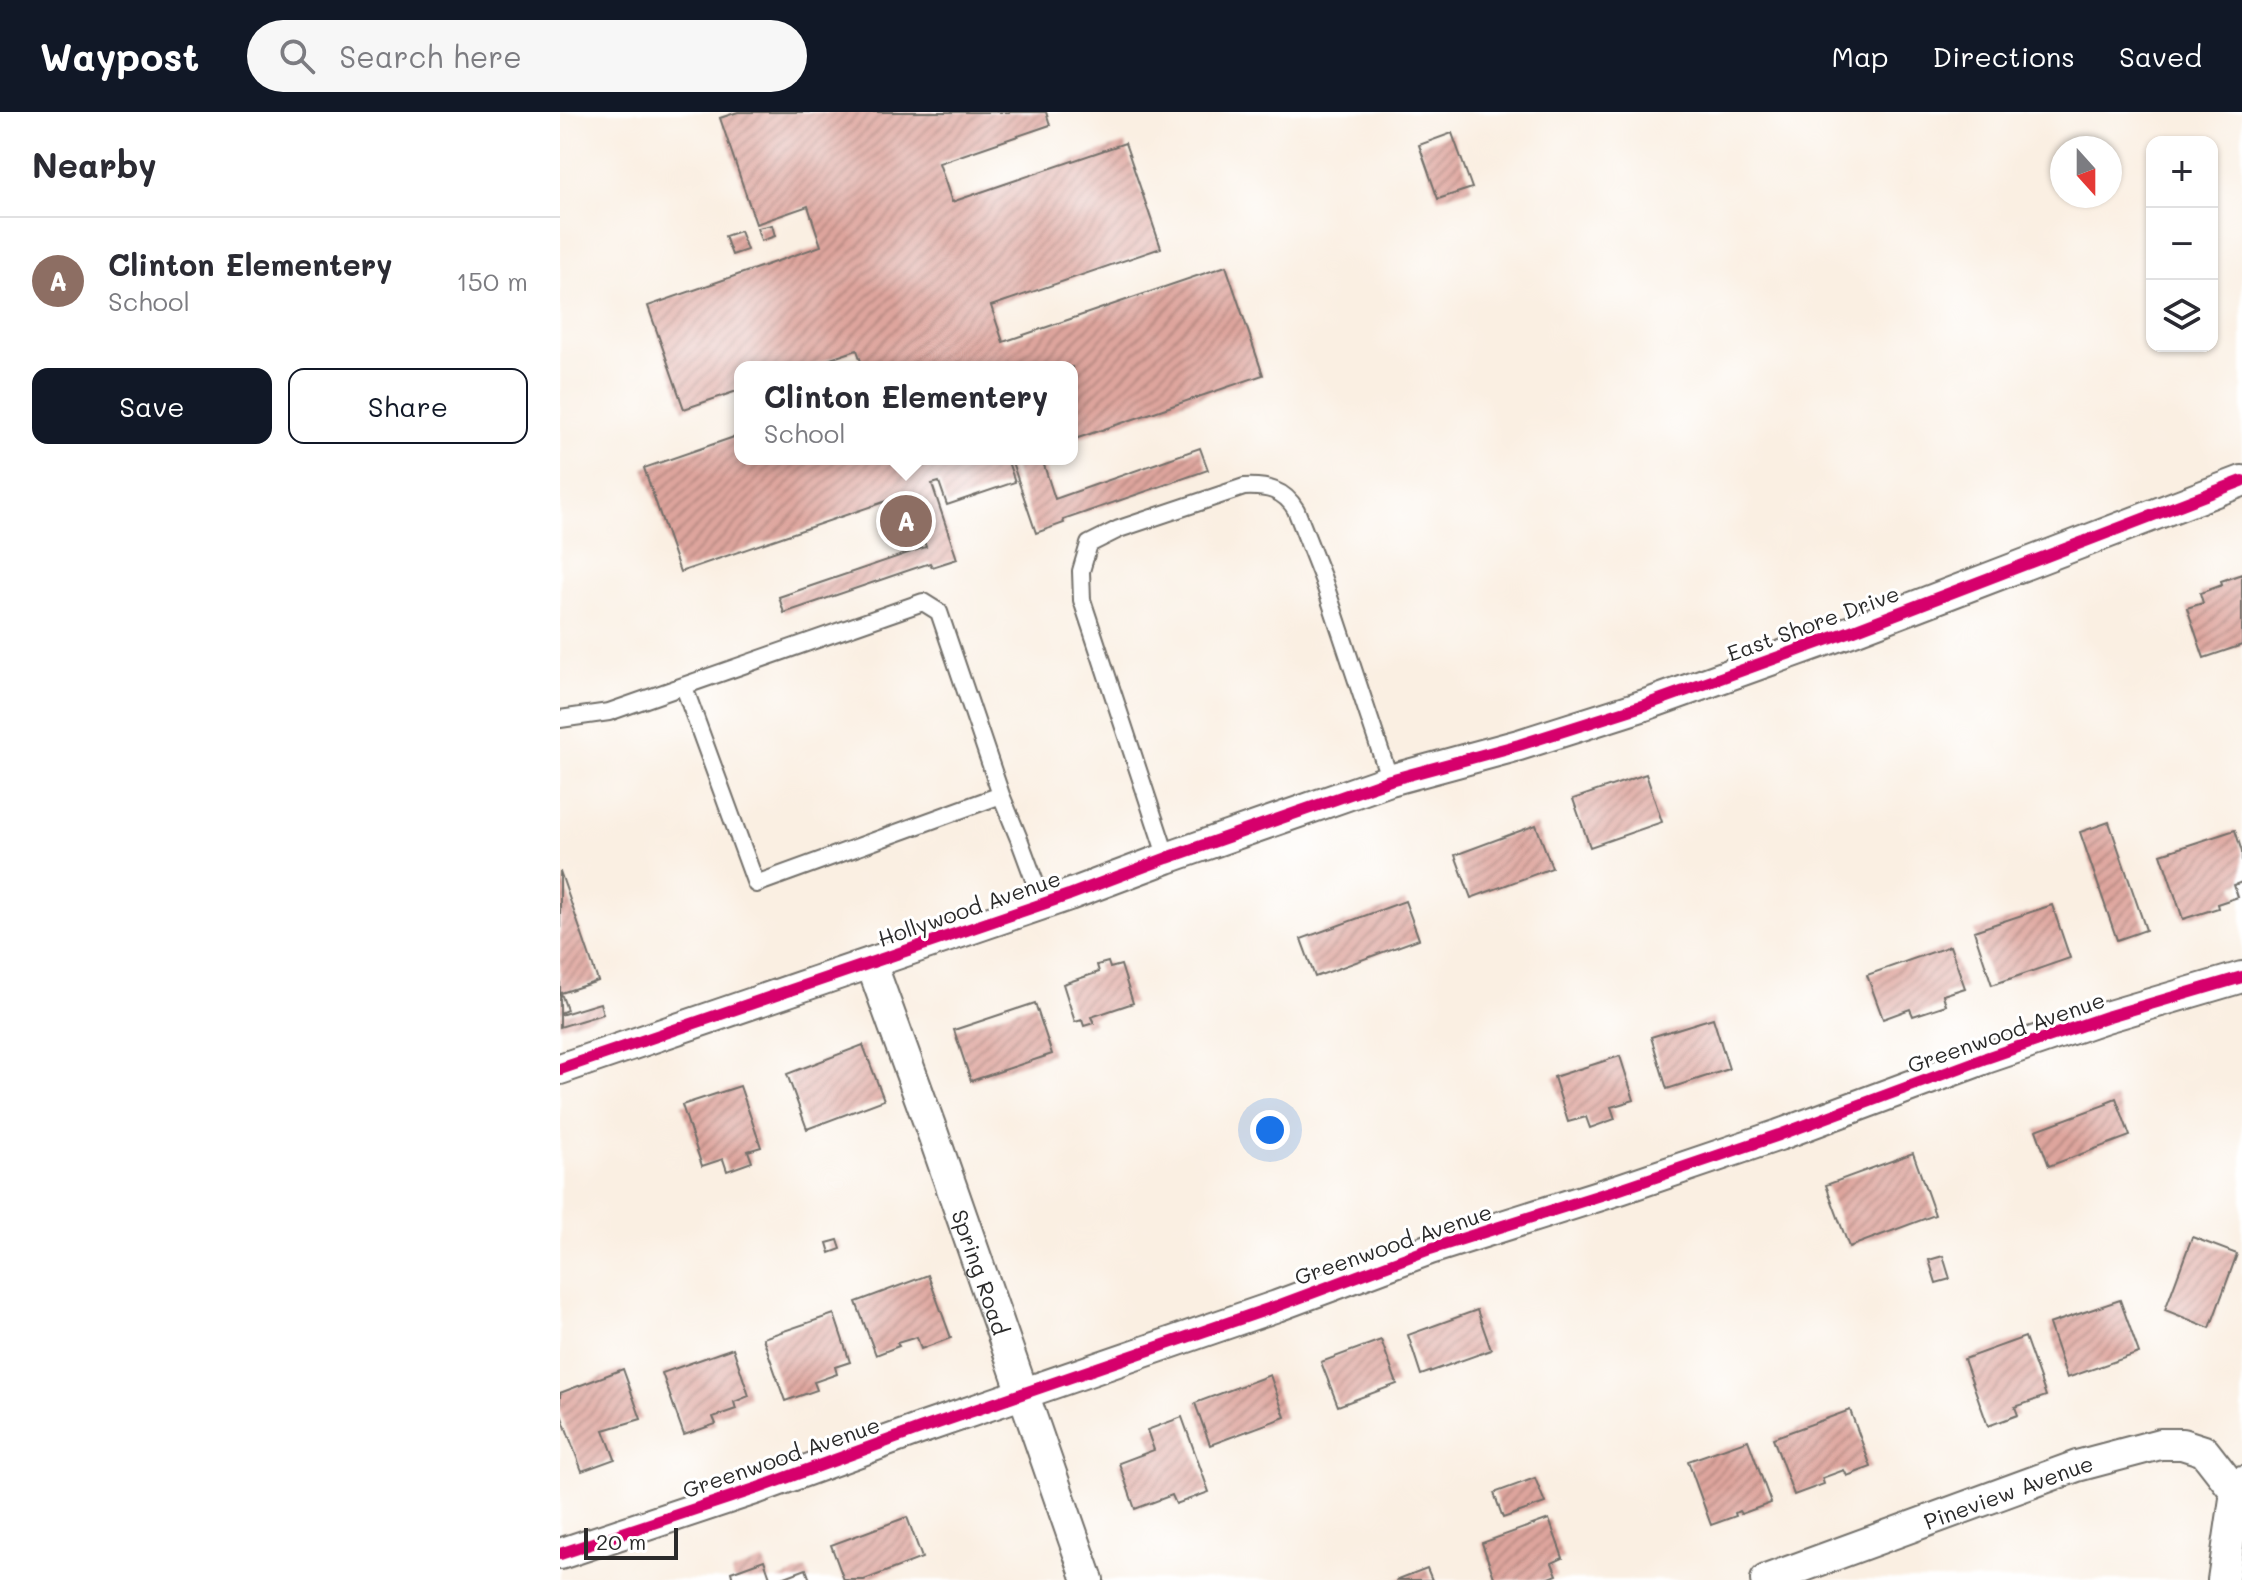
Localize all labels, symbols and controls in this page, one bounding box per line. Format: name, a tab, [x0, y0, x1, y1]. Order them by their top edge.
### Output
search box	[247, 20, 807, 92]
text: Waypost	[40, 31, 199, 81]
icon: search	[275, 34, 319, 78]
text: Search here	[339, 36, 522, 76]
text: Map	[1832, 38, 1889, 74]
text: Directions	[1933, 38, 2075, 74]
text: Saved	[2119, 38, 2202, 74]
north arrow	[2050, 136, 2122, 208]
map controls	[2146, 136, 2218, 352]
button: +	[2146, 136, 2218, 208]
text: Nearby	[32, 142, 157, 187]
button: −	[2146, 208, 2218, 280]
text: Clinton Elementery	[108, 244, 392, 284]
text: A	[49, 264, 67, 298]
text: 150 m	[456, 264, 528, 298]
button: layers	[2146, 280, 2218, 352]
text: School	[108, 284, 190, 318]
popup	[734, 361, 1078, 465]
button: Save	[32, 368, 272, 444]
button: Share	[288, 368, 528, 444]
text: Clinton Elementery	[764, 376, 1048, 416]
text: School	[764, 416, 846, 450]
pin: A	[880, 491, 932, 551]
street label: East Shore Drive	[1723, 578, 1903, 668]
street label: Hollywood Avenue	[874, 863, 1064, 953]
street label: Greenwood Avenue	[1903, 985, 2109, 1079]
your location	[1250, 1110, 1290, 1150]
street label: Greenwood Avenue	[1290, 1197, 1496, 1291]
street label: Spring Road	[946, 1206, 1016, 1338]
street label: Greenwood Avenue	[678, 1410, 884, 1504]
street label: Pineview Avenue	[1920, 1448, 2096, 1536]
scale bar	[584, 1524, 678, 1560]
text: 20 m	[596, 1527, 646, 1556]

